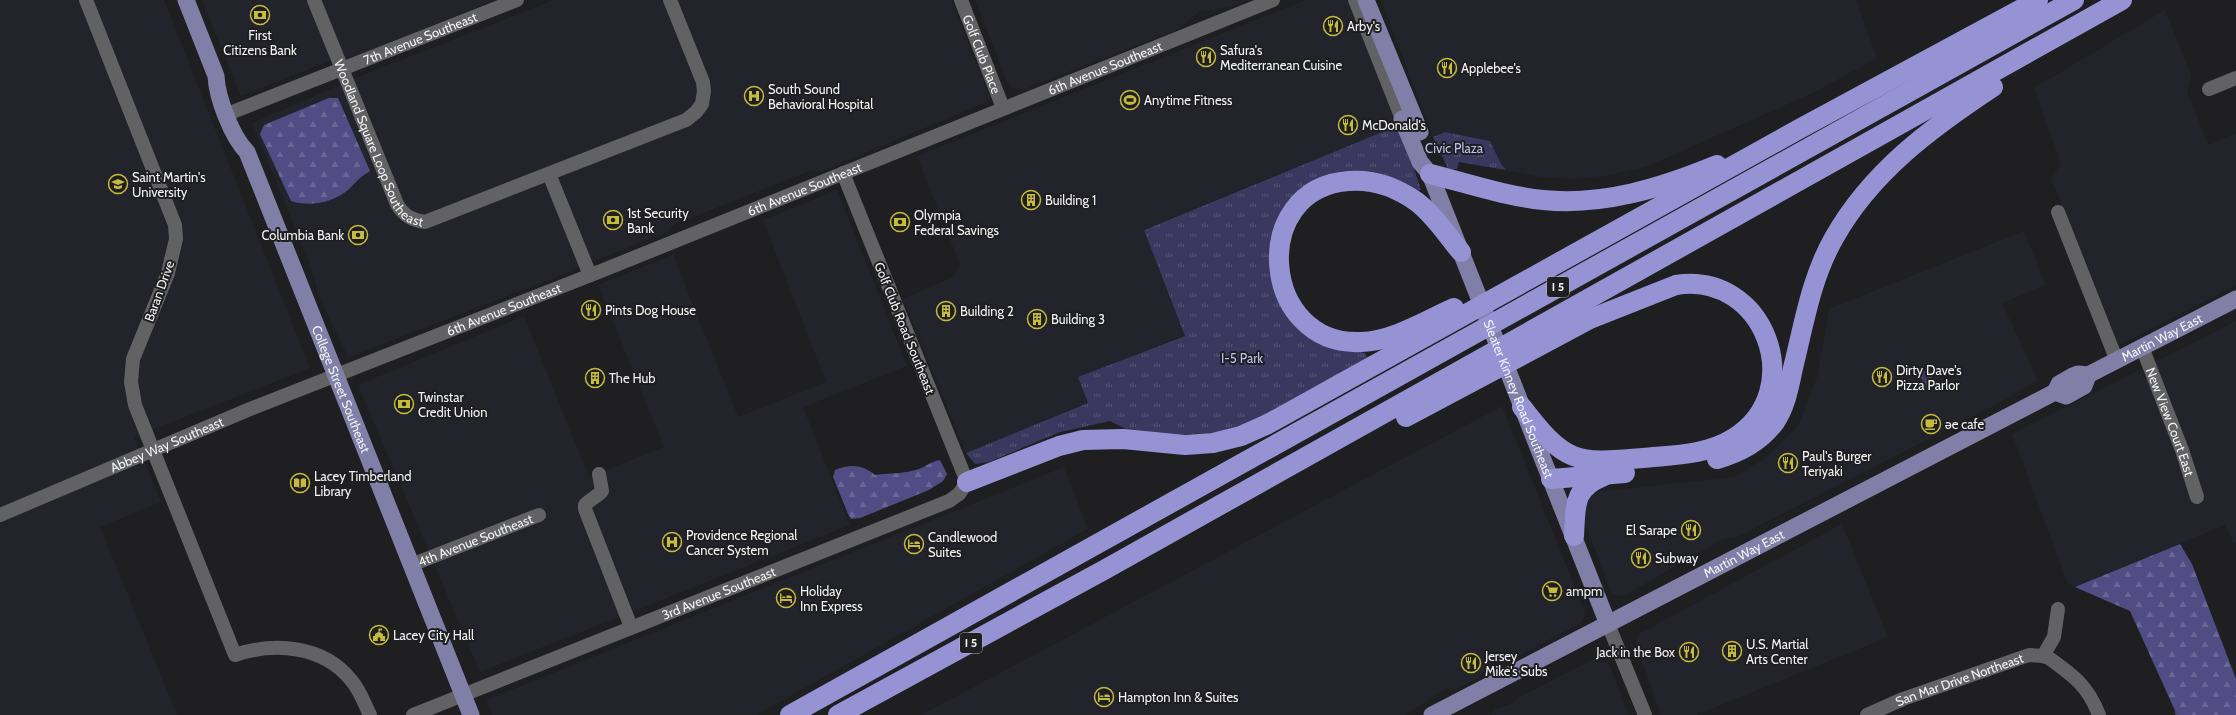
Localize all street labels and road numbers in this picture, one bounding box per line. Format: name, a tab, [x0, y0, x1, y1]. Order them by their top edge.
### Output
street label: 7th Avenue Southeast	[361, 8, 480, 68]
street label: Golf Club Place	[959, 12, 1005, 96]
street label: 6th Avenue Southeast	[1045, 37, 1165, 98]
street label: Woodland Square Loop Southeast	[331, 57, 425, 230]
street label: 6th Avenue Southeast	[745, 159, 864, 219]
street label: Baran Drive	[141, 258, 178, 324]
street label: Golf Club Road Southeast	[871, 260, 939, 397]
road number: I 5	[1547, 277, 1569, 297]
street label: 6th Avenue Southeast	[444, 279, 564, 339]
street label: Martin Way East	[2118, 310, 2205, 365]
street label: Sleater Kinney Road Southeast	[1480, 317, 1558, 481]
street label: College Street Southeast	[309, 323, 374, 456]
street label: New View Court East	[2143, 365, 2198, 479]
street label: Abbey Way Southeast	[108, 413, 226, 475]
street label: 4th Avenue Southeast	[416, 510, 535, 569]
street label: Martin Way East	[1701, 526, 1787, 581]
street label: 3rd Avenue Southeast	[659, 563, 778, 623]
road number: I 5	[960, 633, 982, 653]
street label: San Mar Drive Northeast	[1893, 649, 2026, 709]

